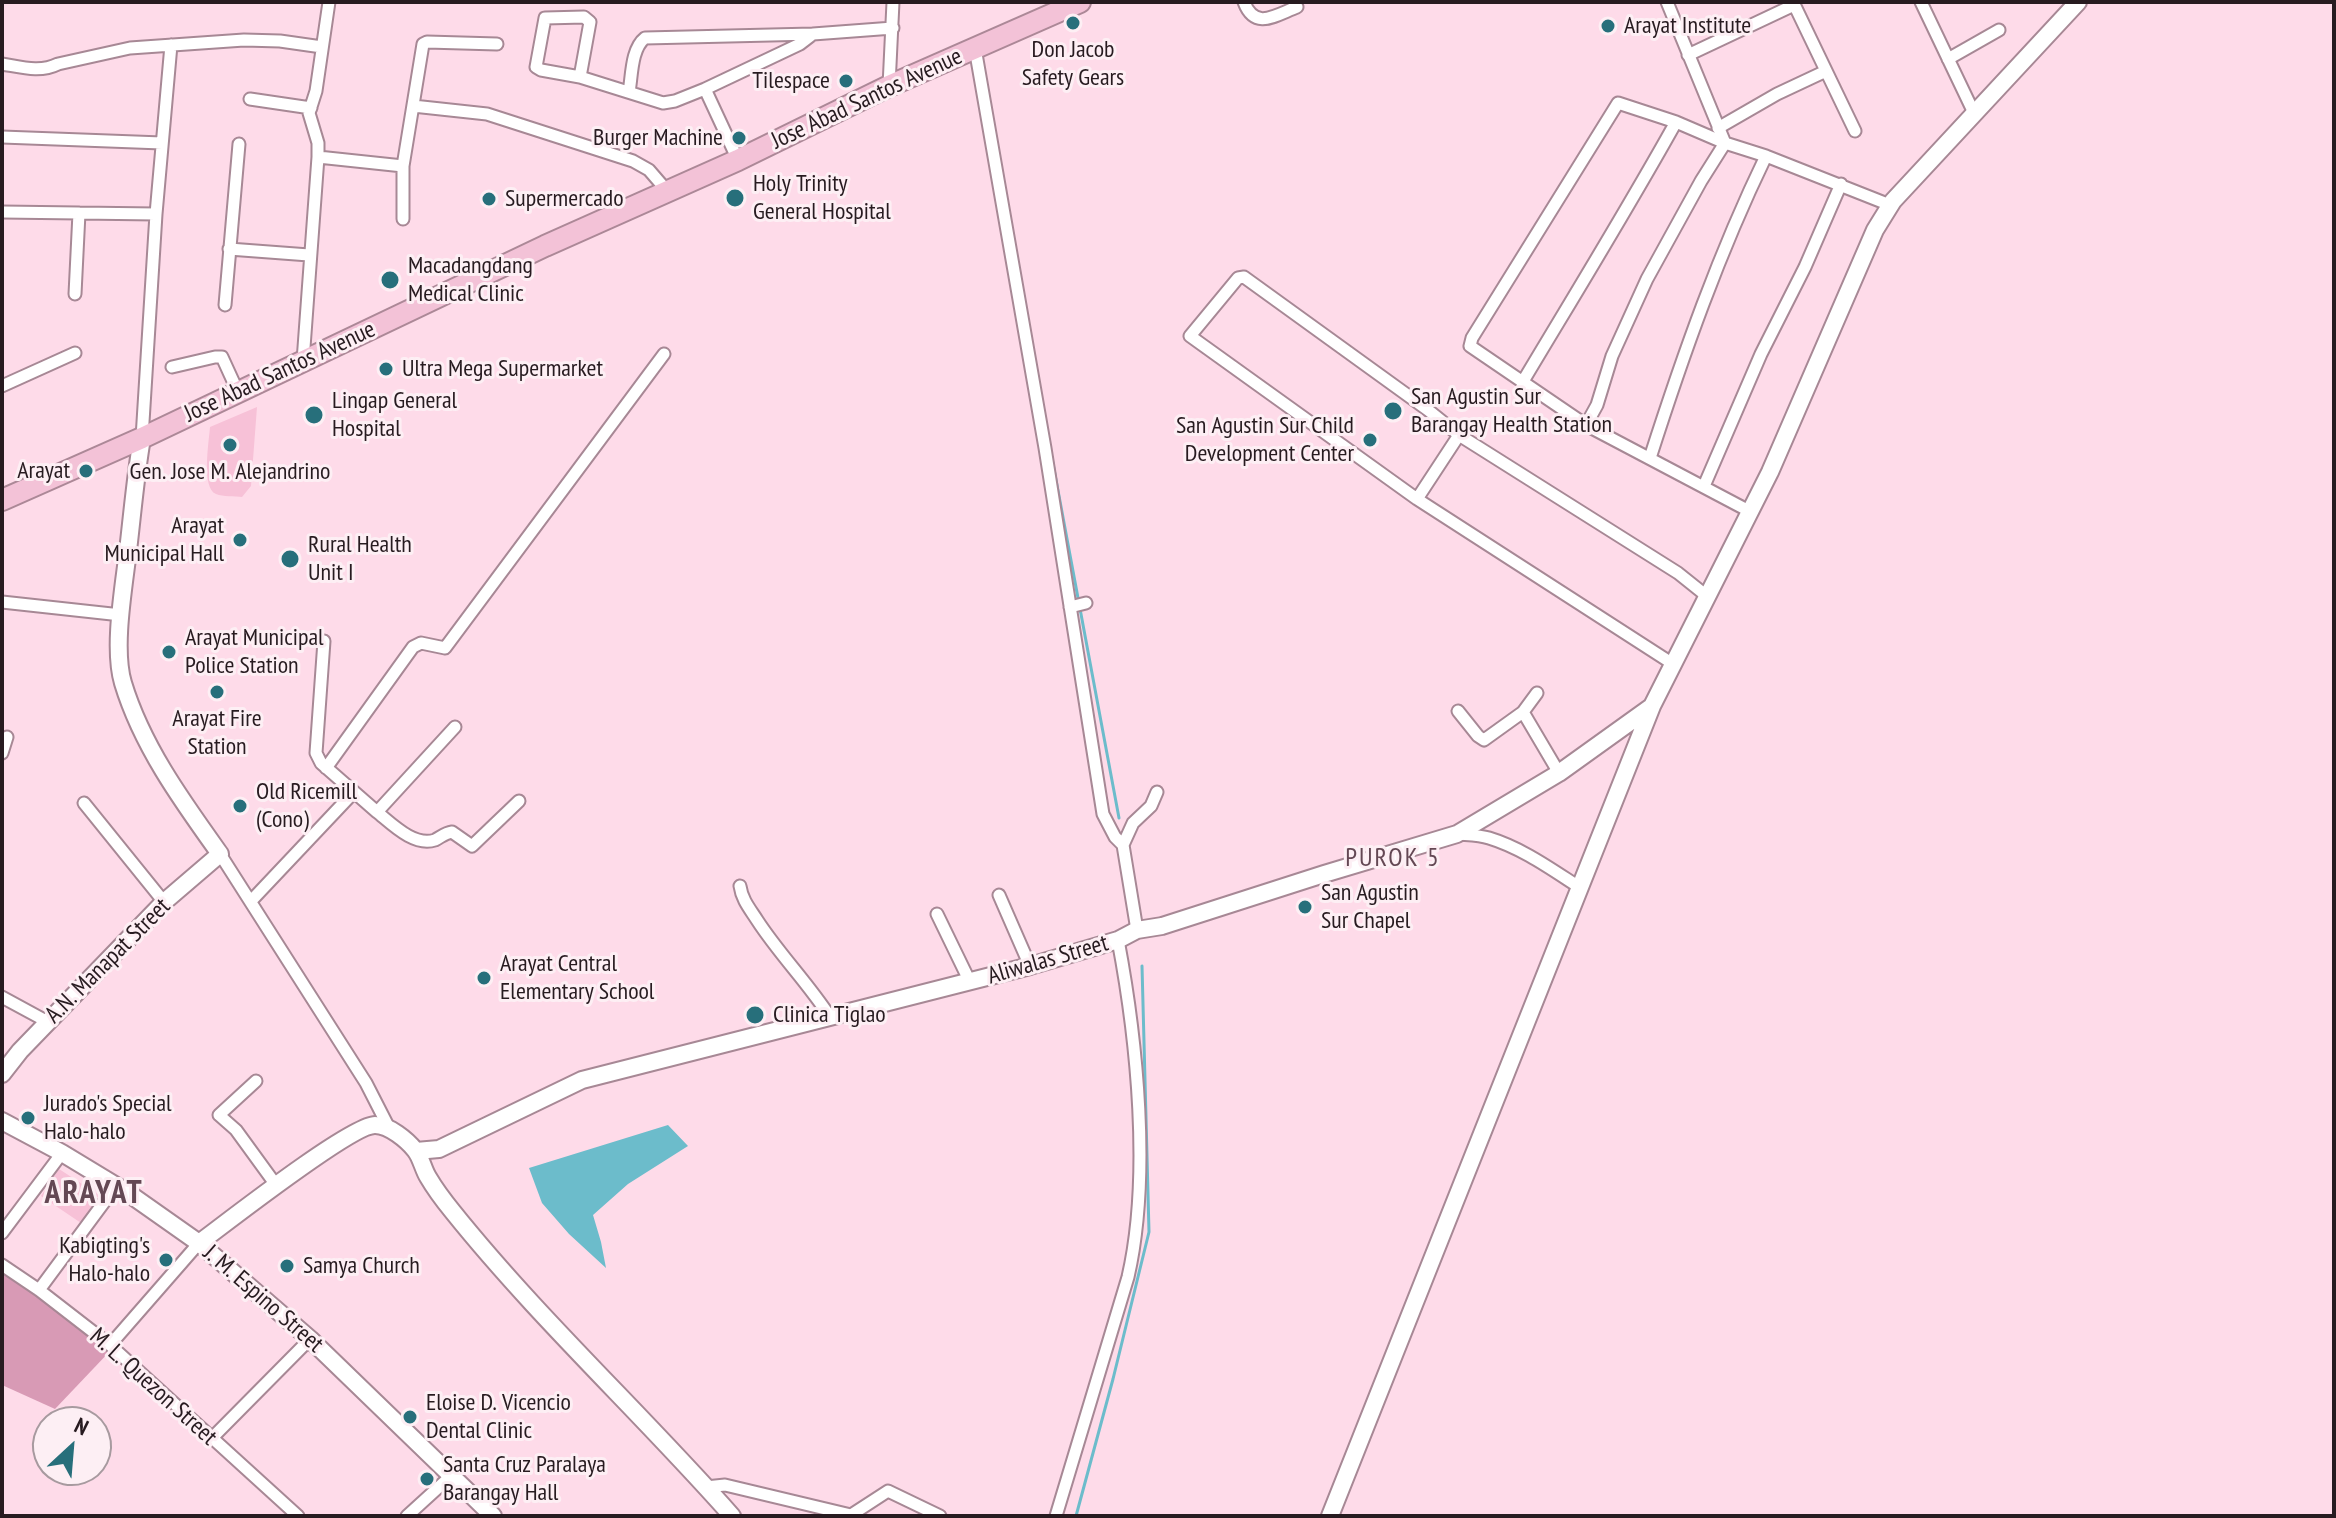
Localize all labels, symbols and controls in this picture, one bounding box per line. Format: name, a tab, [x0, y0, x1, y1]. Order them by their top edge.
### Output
place label: Arayat Institute	[1624, 12, 1751, 40]
marker: Don Jacob Safety Gears	[1064, 14, 1082, 32]
marker: Arayat Institute	[1599, 17, 1617, 35]
place label: Don Jacob Safety Gears	[1022, 36, 1124, 92]
street label: Jose Abad Santos Avenue	[767, 42, 967, 156]
place label: Tilespace	[752, 67, 830, 95]
marker: Tilespace	[837, 72, 855, 90]
place label: Burger Machine	[593, 124, 723, 152]
marker: Burger Machine	[730, 129, 748, 147]
place label: Holy Trinity General Hospital	[753, 170, 891, 226]
place label: Supermercado	[505, 185, 624, 213]
marker: Holy Trinity General Hospital	[724, 187, 746, 209]
marker: Supermercado	[480, 190, 498, 208]
place label: Macadangdang Medical Clinic	[408, 252, 533, 308]
marker: Macadangdang Medical Clinic	[379, 269, 401, 291]
street label: Jose Abad Santos Avenue	[180, 315, 380, 429]
place label: Ultra Mega Supermarket	[402, 355, 603, 383]
marker: Ultra Mega Supermarket	[377, 360, 395, 378]
place label: San Agustin Sur Barangay Health Station	[1411, 383, 1612, 439]
place label: Lingap General Hospital	[332, 387, 457, 443]
marker: San Agustin Sur Barangay Health Station	[1382, 400, 1404, 422]
marker: Lingap General Hospital	[303, 404, 325, 426]
place label: San Agustin Sur Child Development Center	[1176, 412, 1354, 468]
marker: San Agustin Sur Child Development Center	[1361, 431, 1379, 449]
marker: Gen. Jose M. Alejandrino	[221, 436, 239, 454]
place label: Arayat	[17, 457, 70, 485]
place label: Gen. Jose M. Alejandrino	[130, 458, 330, 486]
marker: Arayat	[77, 462, 95, 480]
place label: Arayat Municipal Hall	[104, 512, 224, 568]
marker: Arayat Municipal Hall	[231, 531, 249, 549]
place label: Rural Health Unit I	[308, 531, 412, 587]
marker: Rural Health Unit I	[279, 548, 301, 570]
place label: Arayat Municipal Police Station	[185, 624, 324, 680]
marker: Arayat Municipal Police Station	[160, 643, 178, 661]
marker: Arayat Fire Station	[208, 683, 226, 701]
place label: Arayat Fire Station	[172, 705, 262, 761]
place label: Old Ricemill (Cono)	[256, 778, 357, 834]
marker: Old Ricemill (Cono)	[231, 797, 249, 815]
district label: PUROK 5	[1345, 843, 1441, 875]
place label: San Agustin Sur Chapel	[1321, 879, 1419, 935]
street label: A.N. Manapat Street	[40, 893, 176, 1029]
marker: San Agustin Sur Chapel	[1296, 898, 1314, 916]
street label: Aliwalas Street	[984, 929, 1112, 991]
place label: Arayat Central Elementary School	[500, 950, 654, 1006]
marker: Arayat Central Elementary School	[475, 969, 493, 987]
place label: Clinica Tiglao	[773, 1001, 886, 1029]
marker: Clinica Tiglao	[744, 1004, 766, 1026]
place label: Jurado's Special Halo-halo	[44, 1090, 172, 1146]
marker: Jurado's Special Halo-halo	[19, 1109, 37, 1127]
district label: ARAYAT	[44, 1175, 144, 1213]
place label: Kabigting's Halo-halo	[59, 1232, 150, 1288]
street label: J. M. Espino Street	[197, 1239, 329, 1359]
marker: Kabigting's Halo-halo	[157, 1251, 175, 1269]
place label: Samya Church	[303, 1252, 420, 1280]
marker: Samya Church	[278, 1257, 296, 1275]
street label: M. L. Quezon Street	[83, 1322, 223, 1452]
place label: Eloise D. Vicencio Dental Clinic	[426, 1389, 571, 1445]
north arrow	[32, 1406, 112, 1486]
marker: Eloise D. Vicencio Dental Clinic	[401, 1408, 419, 1426]
text: N	[70, 1411, 93, 1441]
place label: Santa Cruz Paralaya Barangay Hall	[443, 1451, 606, 1507]
marker: Santa Cruz Paralaya Barangay Hall	[418, 1470, 436, 1488]

